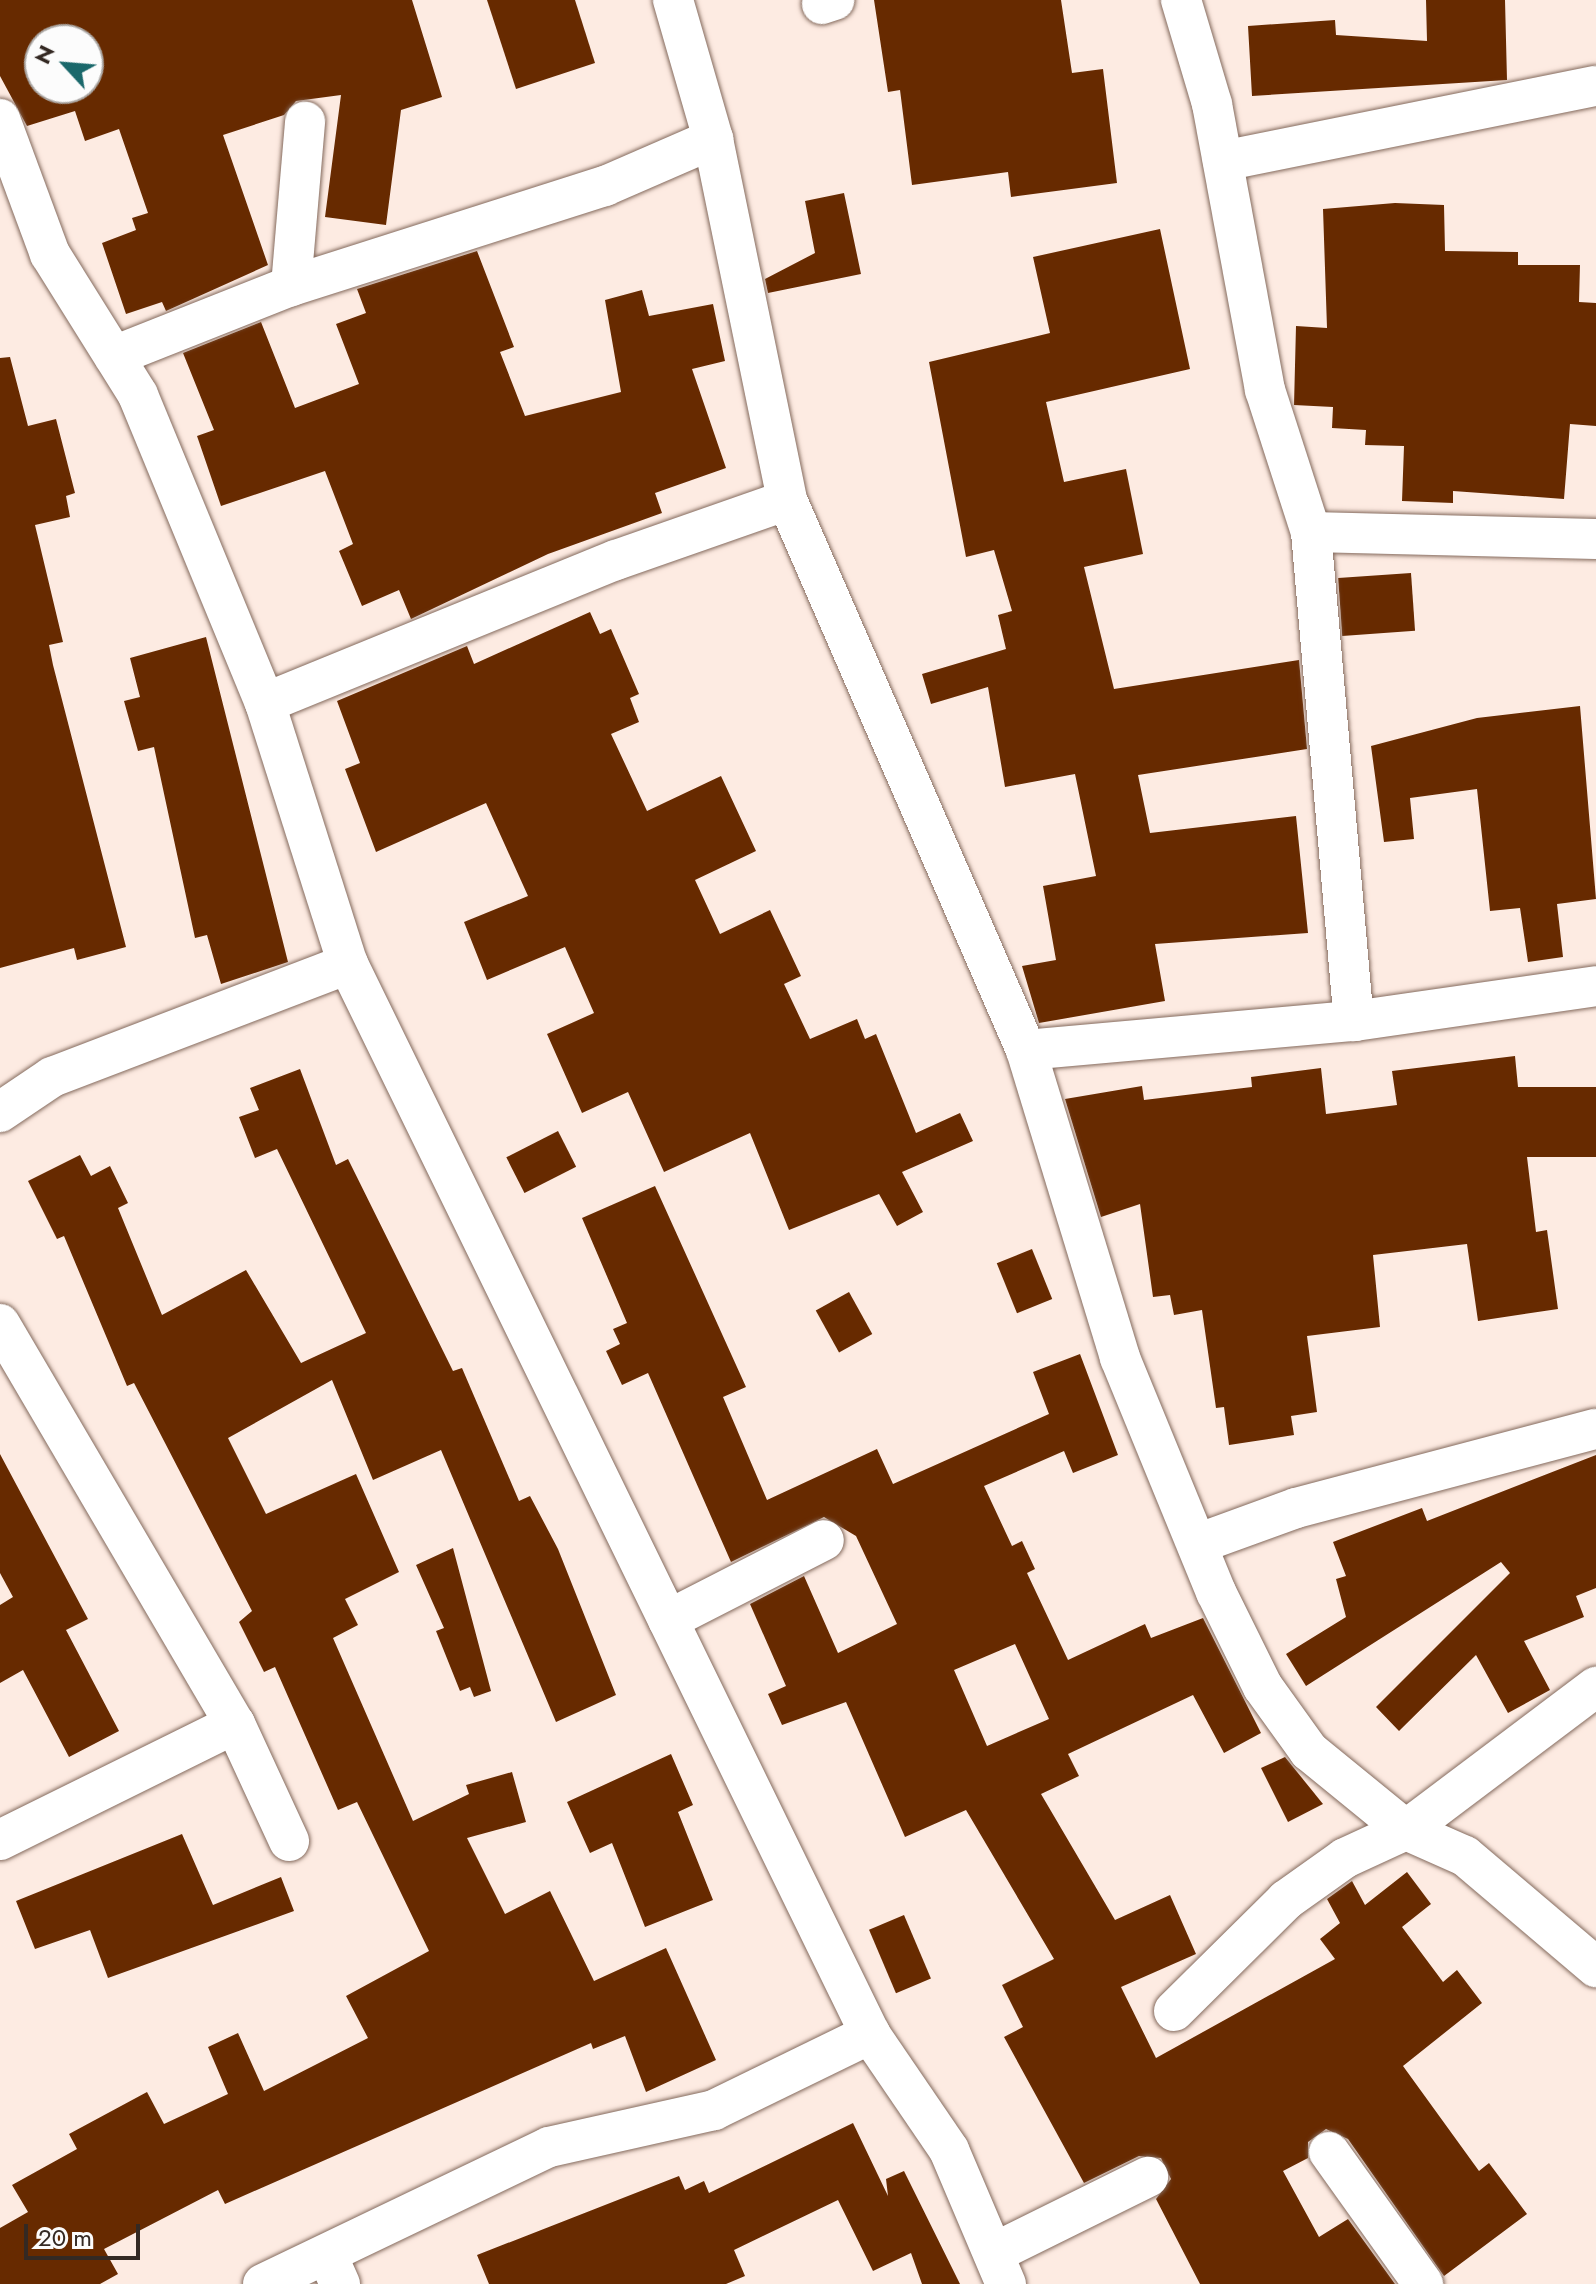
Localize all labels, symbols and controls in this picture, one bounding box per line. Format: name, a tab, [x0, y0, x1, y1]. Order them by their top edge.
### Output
north arrow	[24, 24, 104, 104]
text: N	[26, 39, 62, 69]
scale bar	[28, 2208, 144, 2258]
text: 20 m	[38, 2220, 92, 2255]

